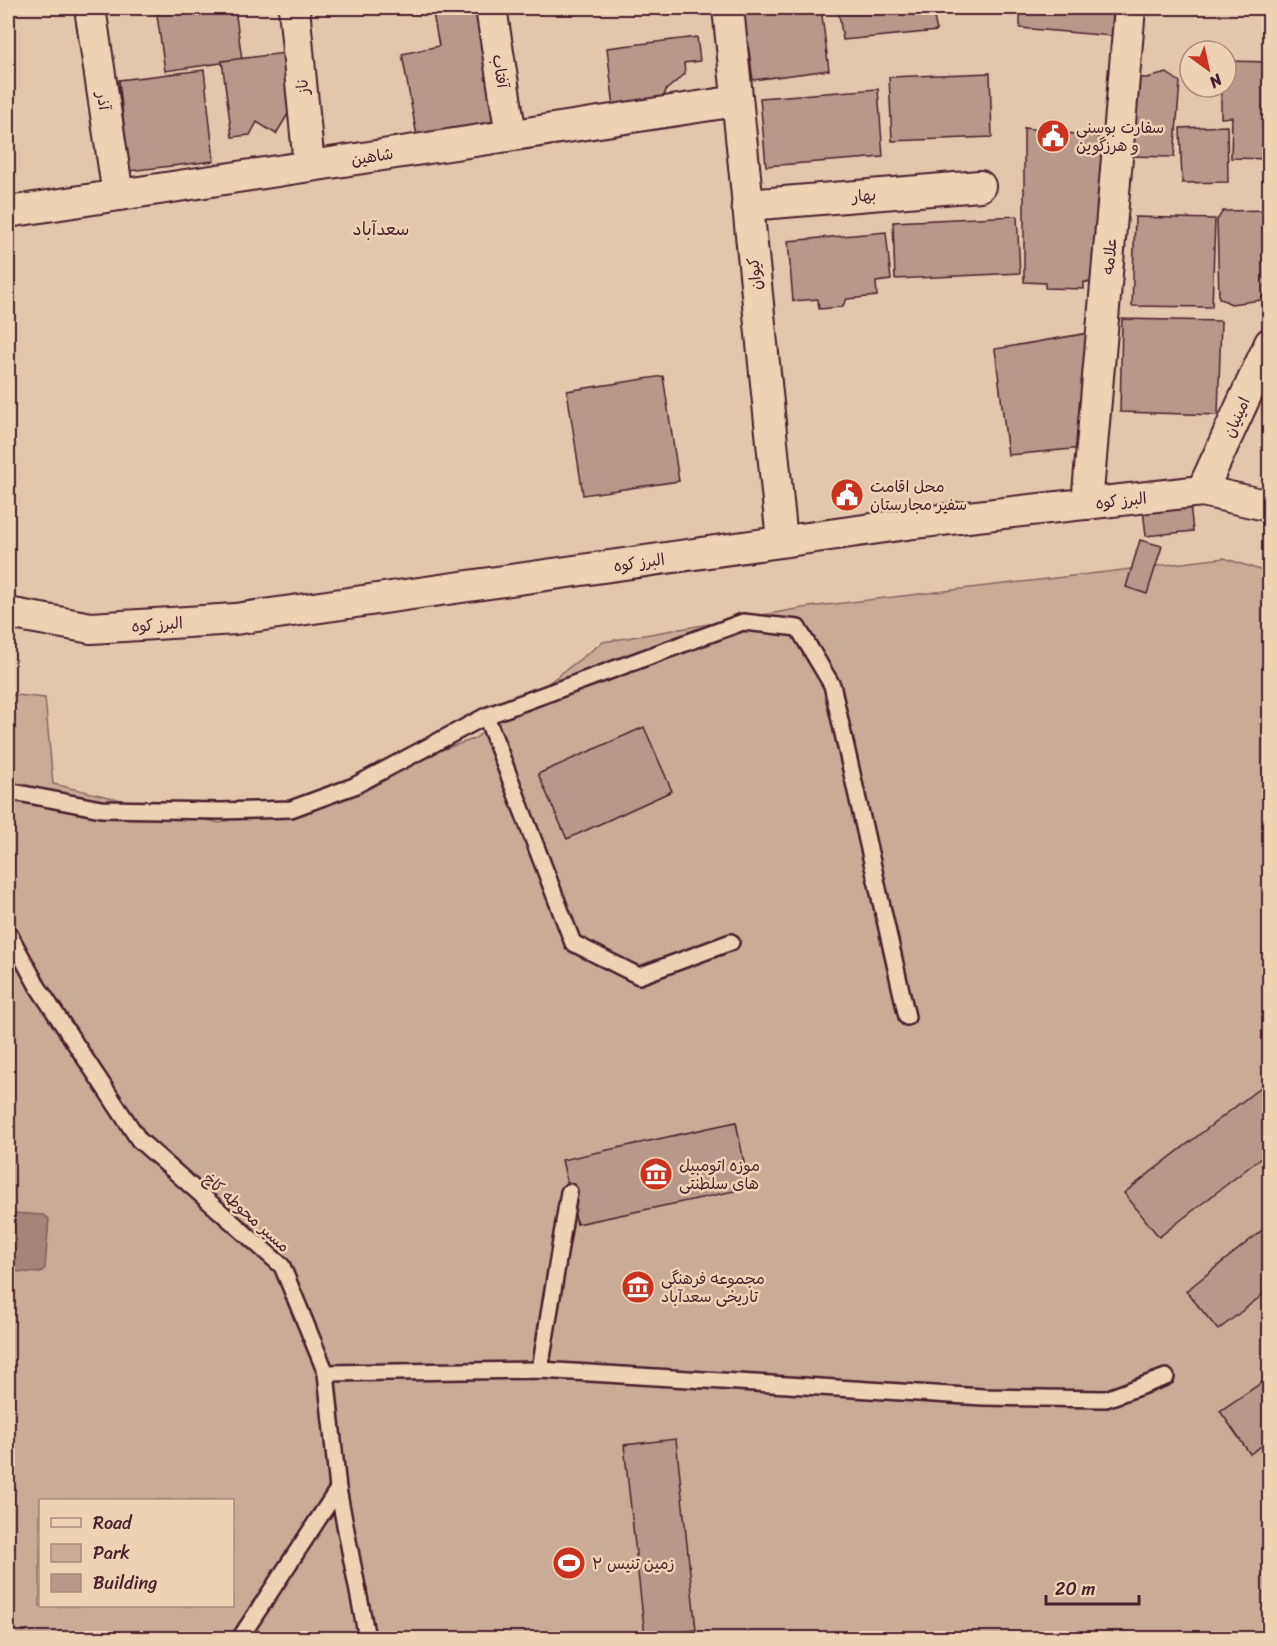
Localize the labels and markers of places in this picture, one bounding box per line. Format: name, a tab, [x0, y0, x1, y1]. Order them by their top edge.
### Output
place label: سفارت بوسنی و هرزگوین	[1076, 113, 1164, 160]
public building icon: سفارت بوسنی و هرزگوین	[1035, 118, 1071, 154]
place label: محل اقامت سفیر مجارستان	[870, 472, 967, 519]
public building icon: محل اقامت سفیر مجارستان	[829, 477, 865, 513]
place label: موزه اتومبیل های سلطنتی	[679, 1151, 760, 1198]
museum icon: موزه اتومبیل های سلطنتی	[638, 1156, 674, 1192]
place label: مجموعه فرهنگی تاریخی سعدآباد	[661, 1264, 765, 1311]
museum icon: مجموعه فرهنگی تاریخی سعدآباد	[620, 1269, 656, 1305]
sports icon: زمین تنیس ۲	[551, 1545, 587, 1581]
place label: زمین تنیس ۲	[592, 1549, 675, 1578]

